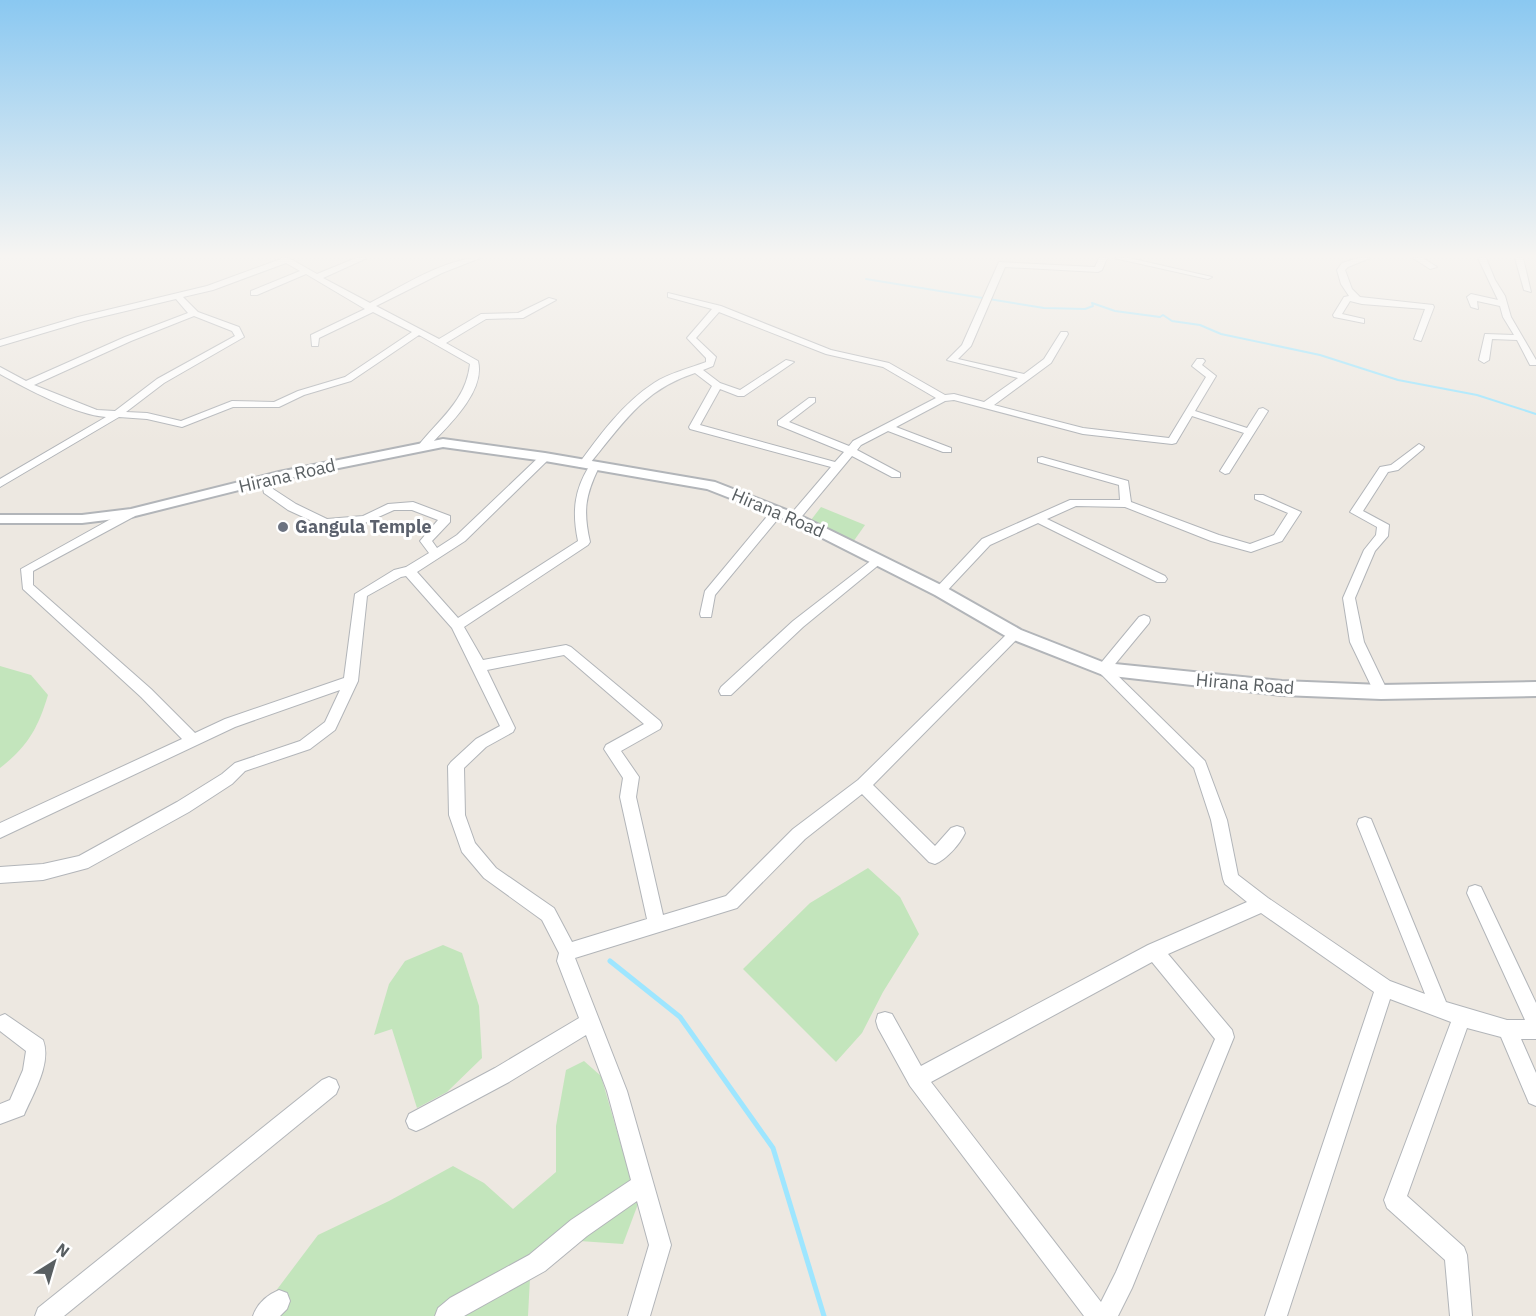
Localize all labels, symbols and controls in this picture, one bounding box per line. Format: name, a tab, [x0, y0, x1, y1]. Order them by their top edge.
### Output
street label: Hirana Road	[236, 453, 338, 498]
street label: Hirana Road	[728, 483, 828, 542]
place label: Gangula Temple	[295, 515, 432, 538]
marker: Gangula Temple	[276, 520, 290, 534]
street label: Hirana Road	[1195, 668, 1295, 699]
north arrow	[24, 1232, 84, 1292]
text: N	[52, 1239, 74, 1261]

